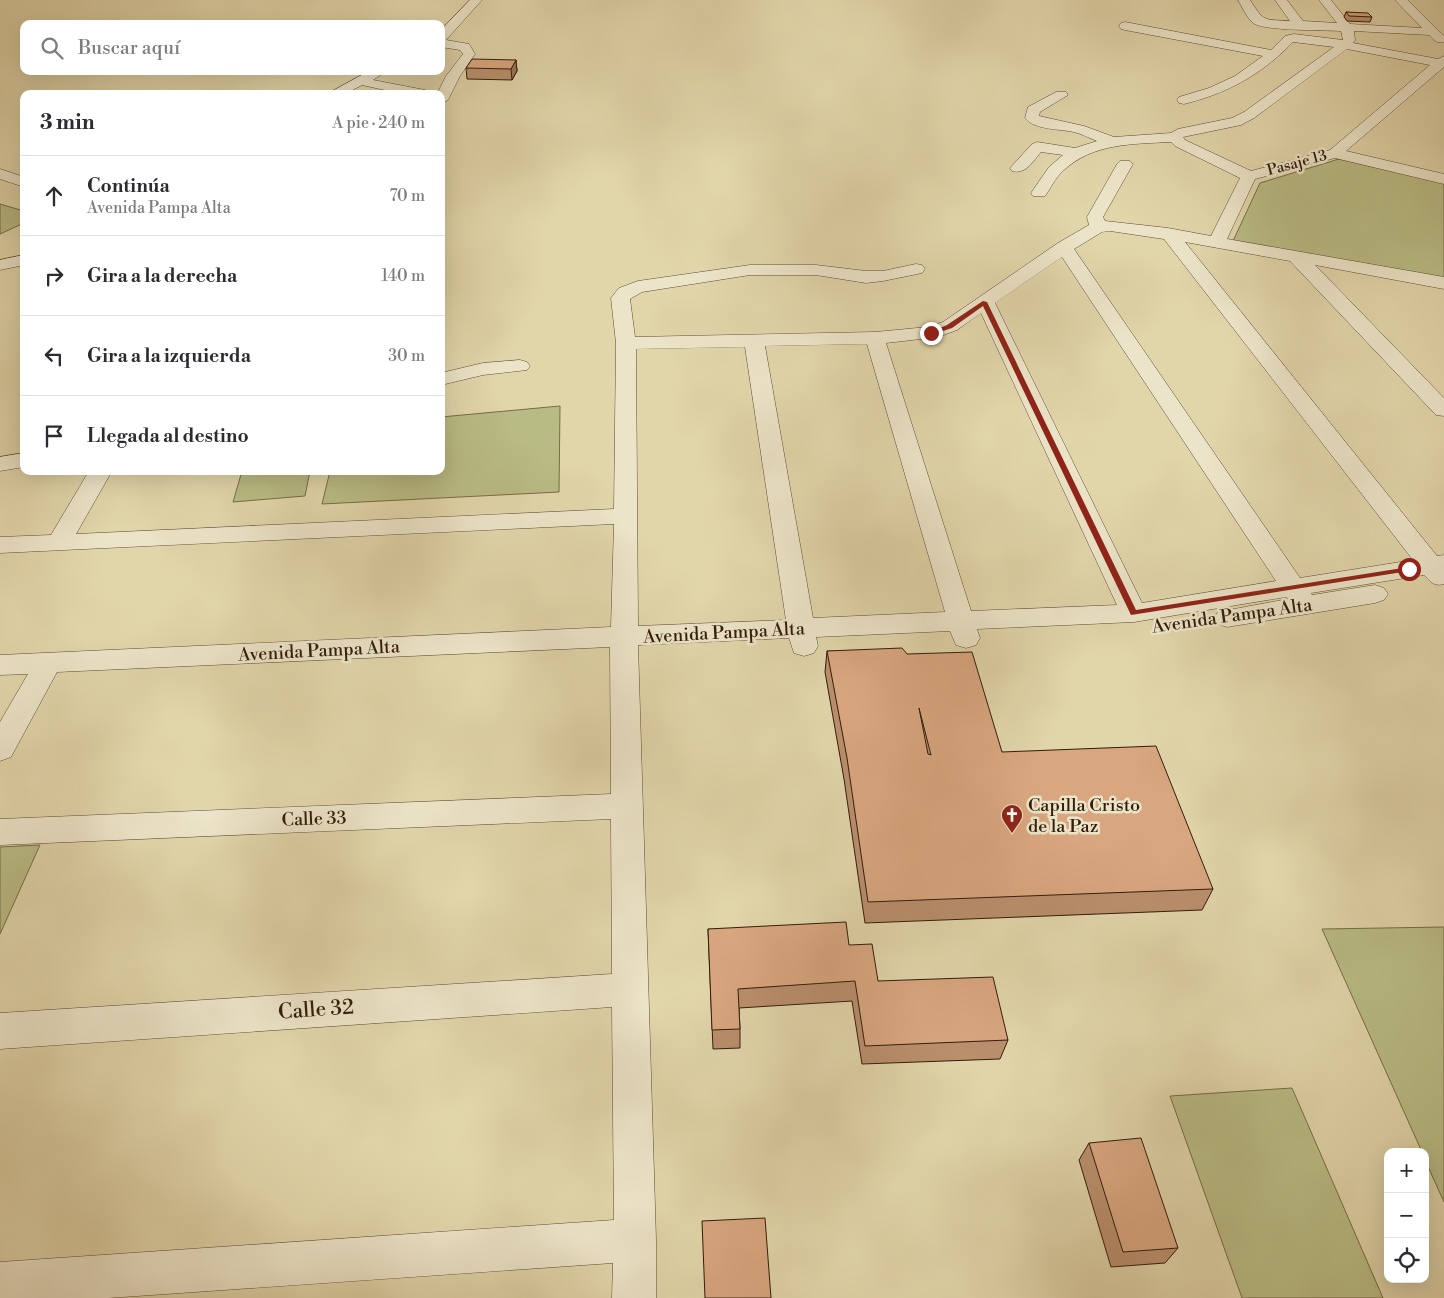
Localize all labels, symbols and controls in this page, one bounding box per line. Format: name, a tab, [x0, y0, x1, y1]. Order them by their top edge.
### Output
search box	[20, 20, 445, 75]
icon: search	[38, 34, 66, 62]
text: Buscar aquí	[78, 36, 180, 60]
text: 3 min	[40, 110, 95, 136]
text: A pie · 240 m	[332, 113, 425, 133]
street label: Pasaje 13	[1265, 146, 1329, 180]
text: Continúa	[87, 174, 170, 198]
icon: ahead	[40, 182, 68, 210]
text: 70 m	[389, 186, 425, 206]
text: Avenida Pampa Alta	[87, 198, 231, 218]
icon: right	[40, 262, 68, 290]
text: Gira a la derecha	[87, 264, 237, 288]
text: 140 m	[381, 266, 425, 286]
route end	[920, 322, 943, 345]
icon: left	[40, 342, 68, 370]
text: Gira a la izquierda	[87, 344, 251, 368]
text: 30 m	[388, 346, 425, 366]
icon: arrive	[40, 422, 68, 450]
text: Llegada al destino	[87, 424, 249, 448]
route start	[1398, 558, 1421, 581]
street label: Avenida Pampa Alta	[1149, 593, 1315, 639]
street label: Avenida Pampa Alta	[642, 617, 806, 649]
street label: Avenida Pampa Alta	[237, 635, 401, 667]
place label: Capilla Cristo de la Paz	[1028, 794, 1140, 838]
church icon: Capilla Cristo de la Paz	[1000, 803, 1024, 834]
street label: Calle 33	[281, 806, 347, 832]
street label: Calle 32	[277, 994, 355, 1026]
map controls	[1384, 1148, 1429, 1283]
button: +	[1384, 1148, 1429, 1193]
button: −	[1384, 1193, 1429, 1238]
button: locate	[1384, 1238, 1429, 1283]

